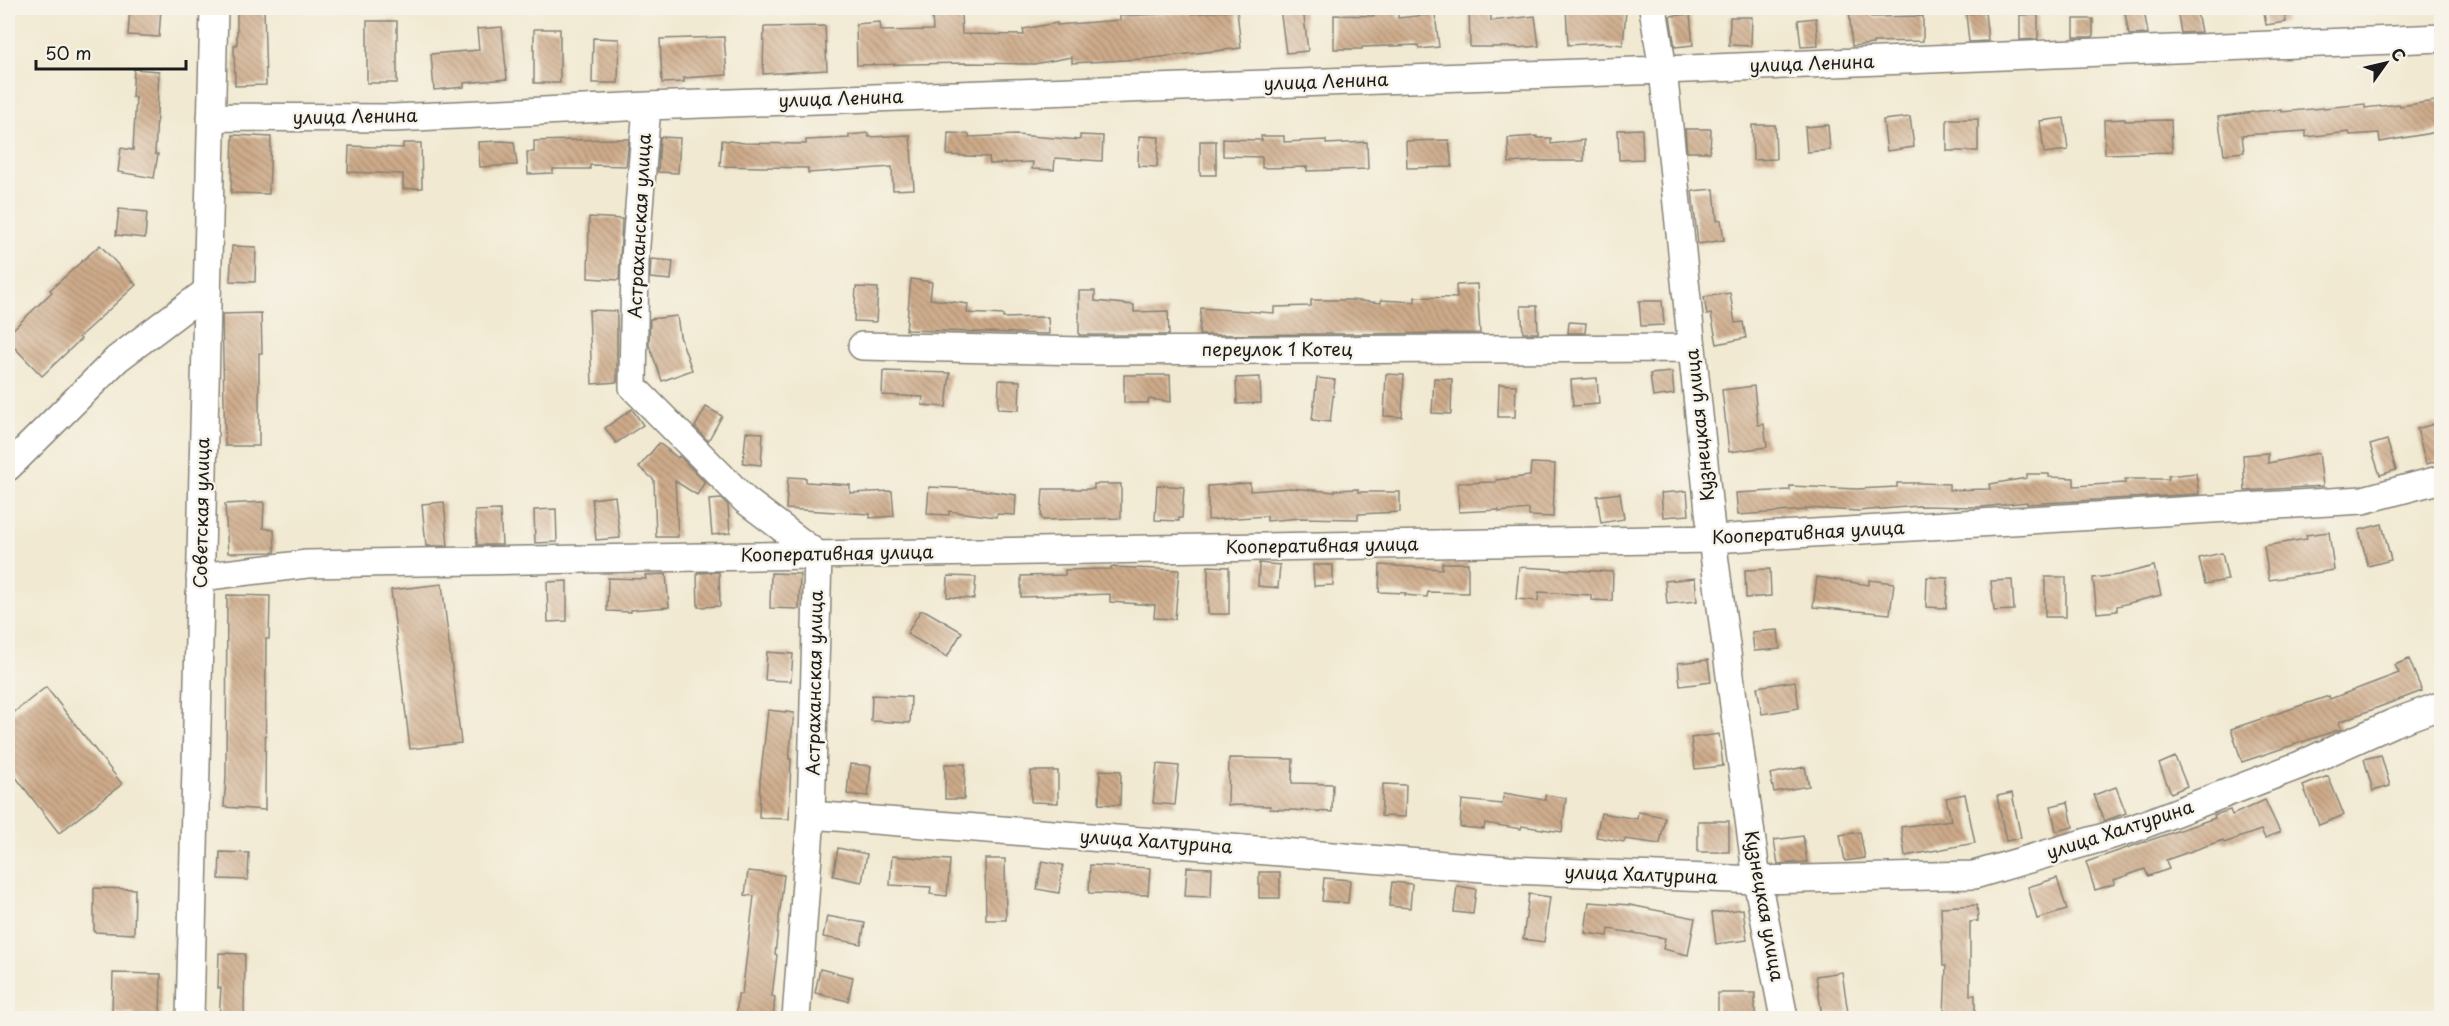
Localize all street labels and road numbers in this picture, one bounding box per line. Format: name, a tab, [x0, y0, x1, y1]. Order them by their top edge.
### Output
street label: улица Ленина	[1749, 47, 1876, 78]
street label: улица Ленина	[1263, 65, 1390, 96]
street label: улица Ленина	[778, 82, 905, 113]
street label: улица Ленина	[292, 101, 418, 130]
street label: Астраханская улица	[620, 132, 657, 319]
street label: переулок 1 Котец	[1202, 335, 1353, 362]
street label: Кузнецкая улица	[1677, 347, 1720, 502]
street label: Советская улица	[186, 437, 215, 589]
street label: Кооперативная улица	[1711, 513, 1906, 550]
street label: Кооперативная улица	[1225, 529, 1419, 560]
street label: Кооперативная улица	[740, 537, 934, 568]
street label: Астраханская улица	[798, 589, 829, 776]
street label: улица Халтурина	[2042, 792, 2197, 865]
street label: улица Халтурина	[1079, 822, 1234, 859]
street label: Кузнецкая улица	[1739, 828, 1792, 984]
street label: улица Халтурина	[1564, 857, 1719, 890]

